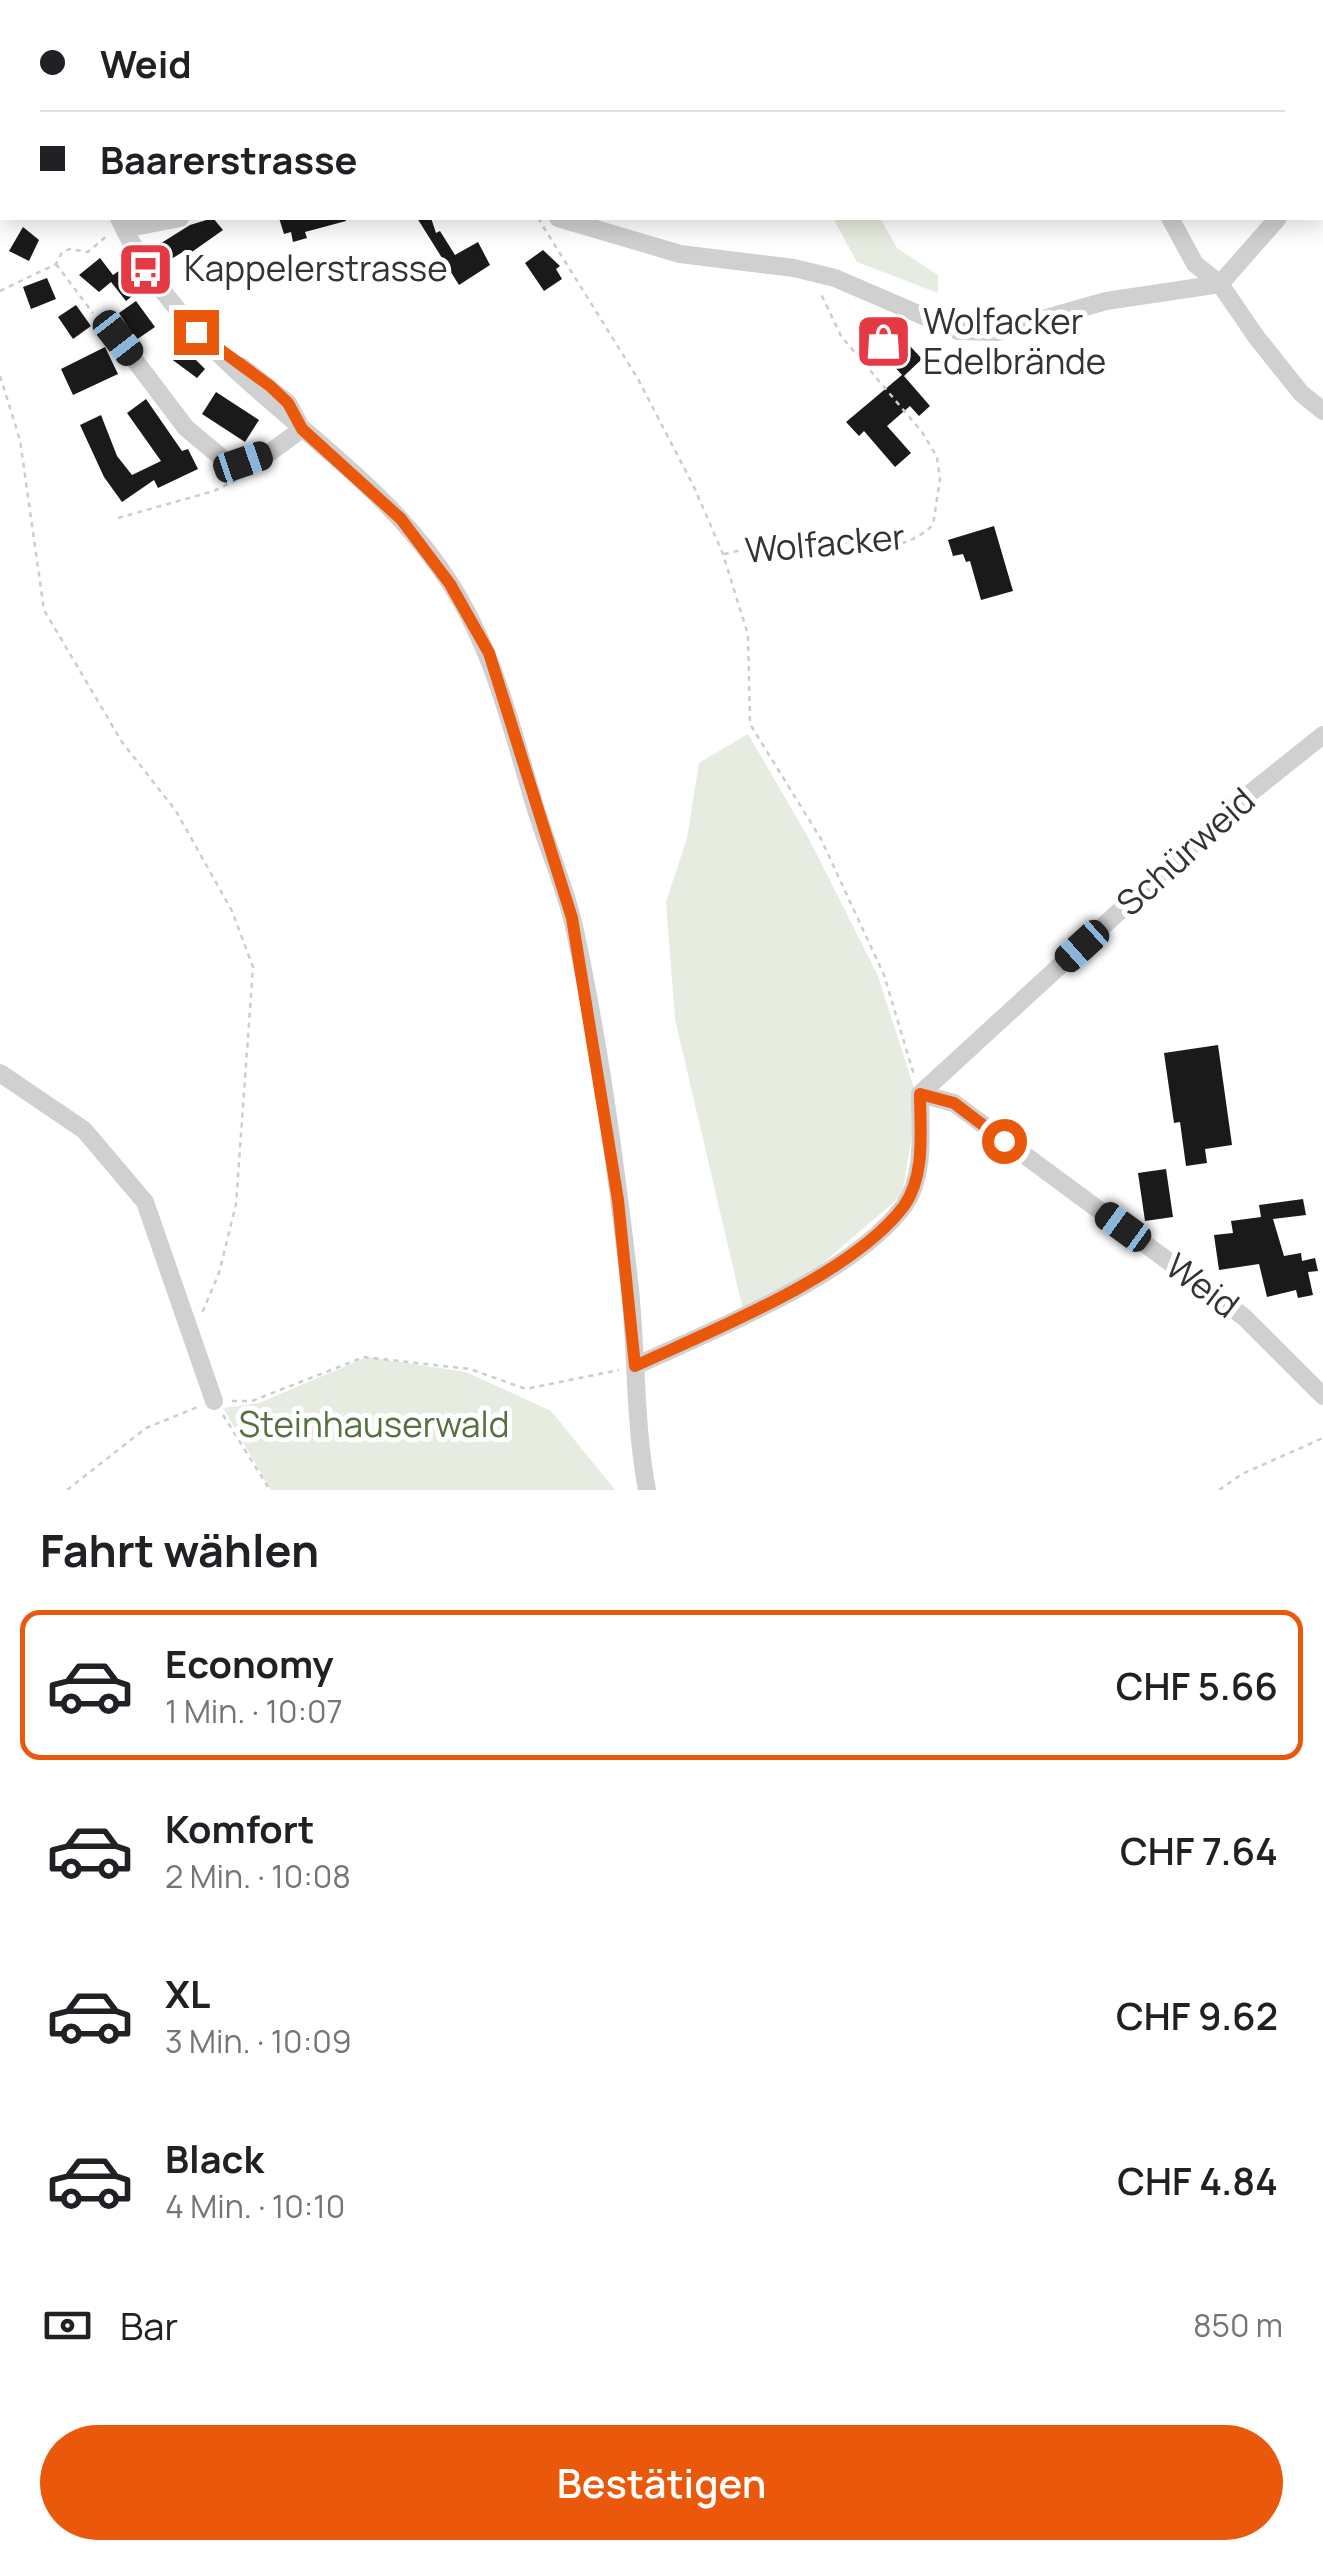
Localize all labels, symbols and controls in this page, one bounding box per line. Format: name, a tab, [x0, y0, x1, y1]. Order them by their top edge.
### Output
text: Weid	[100, 37, 192, 89]
text: Baarerstrasse	[100, 133, 357, 185]
bus stop icon: Kappelerstrasse	[115, 239, 175, 299]
place label: Kappelerstrasse	[184, 244, 448, 292]
place label: Wolfacker Edelbrände	[923, 297, 1106, 385]
car	[88, 305, 148, 371]
route end	[174, 310, 219, 355]
shop icon: Wolfacker Edelbrände	[854, 312, 914, 372]
car	[210, 438, 276, 486]
street label: Wolfacker	[743, 512, 907, 574]
street label: Schürweid	[1106, 776, 1265, 926]
car	[1050, 915, 1114, 977]
route start	[982, 1119, 1027, 1164]
car	[1090, 1197, 1156, 1257]
street label: Weid	[1156, 1242, 1249, 1328]
park label: Steinhauserwald	[239, 1400, 509, 1448]
text: Fahrt wählen	[40, 1519, 319, 1581]
text: Economy	[165, 1637, 334, 1689]
icon: car	[45, 1640, 135, 1730]
text: CHF 5.66	[1116, 1659, 1278, 1711]
text: 1 Min. · 10:07	[165, 1689, 343, 1733]
text: Komfort	[165, 1802, 314, 1854]
icon: car	[45, 1805, 135, 1895]
text: CHF 7.64	[1120, 1824, 1278, 1876]
text: 2 Min. · 10:08	[165, 1854, 351, 1898]
text: XL	[165, 1967, 210, 2019]
icon: car	[45, 1970, 135, 2060]
text: CHF 9.62	[1116, 1989, 1278, 2041]
text: 3 Min. · 10:09	[165, 2019, 352, 2063]
text: Black	[165, 2132, 264, 2184]
icon: car	[45, 2135, 135, 2225]
text: CHF 4.84	[1117, 2154, 1278, 2206]
text: 4 Min. · 10:10	[165, 2184, 345, 2228]
icon: cash	[40, 2298, 95, 2353]
text: Bar	[120, 2299, 178, 2351]
text: 850 m	[1193, 2303, 1283, 2347]
button: Bestätigen	[40, 2425, 1283, 2540]

